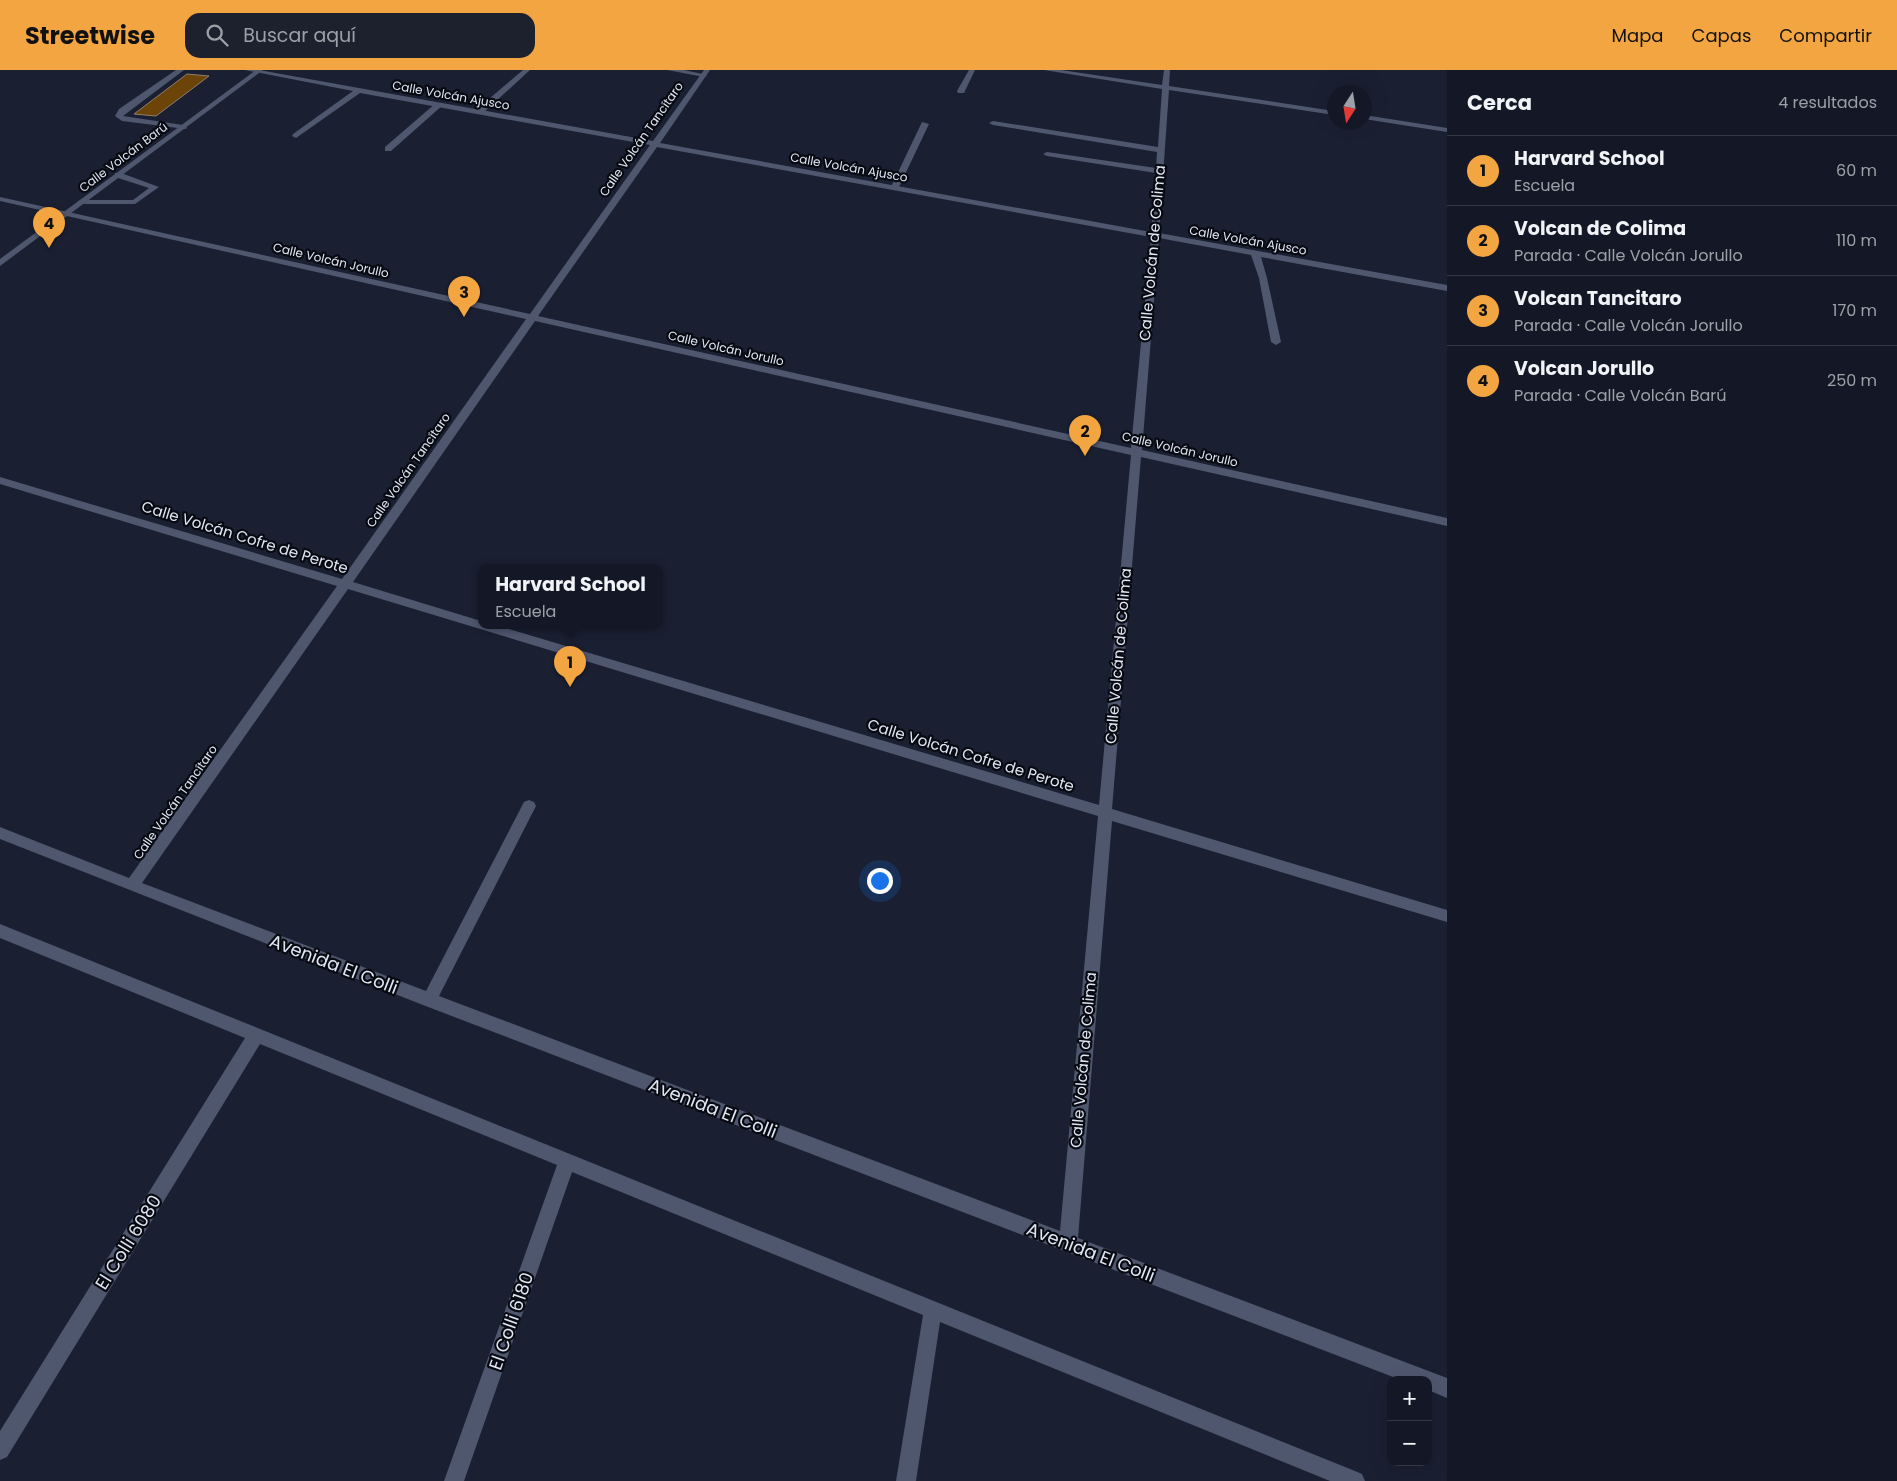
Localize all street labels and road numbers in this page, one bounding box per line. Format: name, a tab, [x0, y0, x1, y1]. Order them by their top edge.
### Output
street label: Calle Volcán Ajusco	[391, 76, 511, 114]
street label: Calle Volcán Tancítaro	[595, 78, 687, 200]
street label: Calle Volcán Barú	[75, 118, 171, 196]
street label: Calle Volcán Ajusco	[789, 148, 909, 186]
street label: Calle Volcán de Colima	[1134, 164, 1170, 342]
street label: Calle Volcán Ajusco	[1188, 221, 1308, 259]
street label: Calle Volcán Jorullo	[271, 238, 391, 282]
street label: Calle Volcán Jorullo	[666, 326, 786, 370]
street label: Calle Volcán Tancítaro	[362, 409, 454, 531]
street label: Calle Volcán Jorullo	[1120, 427, 1240, 471]
street label: Calle Volcán Cofre de Perote	[139, 496, 351, 578]
street label: Calle Volcán de Colima	[1100, 567, 1136, 745]
street label: Calle Volcán Cofre de Perote	[865, 714, 1077, 796]
street label: Calle Volcán Tancítaro	[129, 741, 221, 863]
street label: Avenida El Colli	[266, 928, 402, 1000]
street label: Calle Volcán de Colima	[1065, 971, 1101, 1149]
street label: Avenida El Colli	[645, 1072, 781, 1144]
street label: El Colli 6080	[89, 1190, 167, 1294]
street label: Avenida El Colli	[1023, 1216, 1159, 1288]
street label: El Colli 6180	[483, 1269, 539, 1373]

